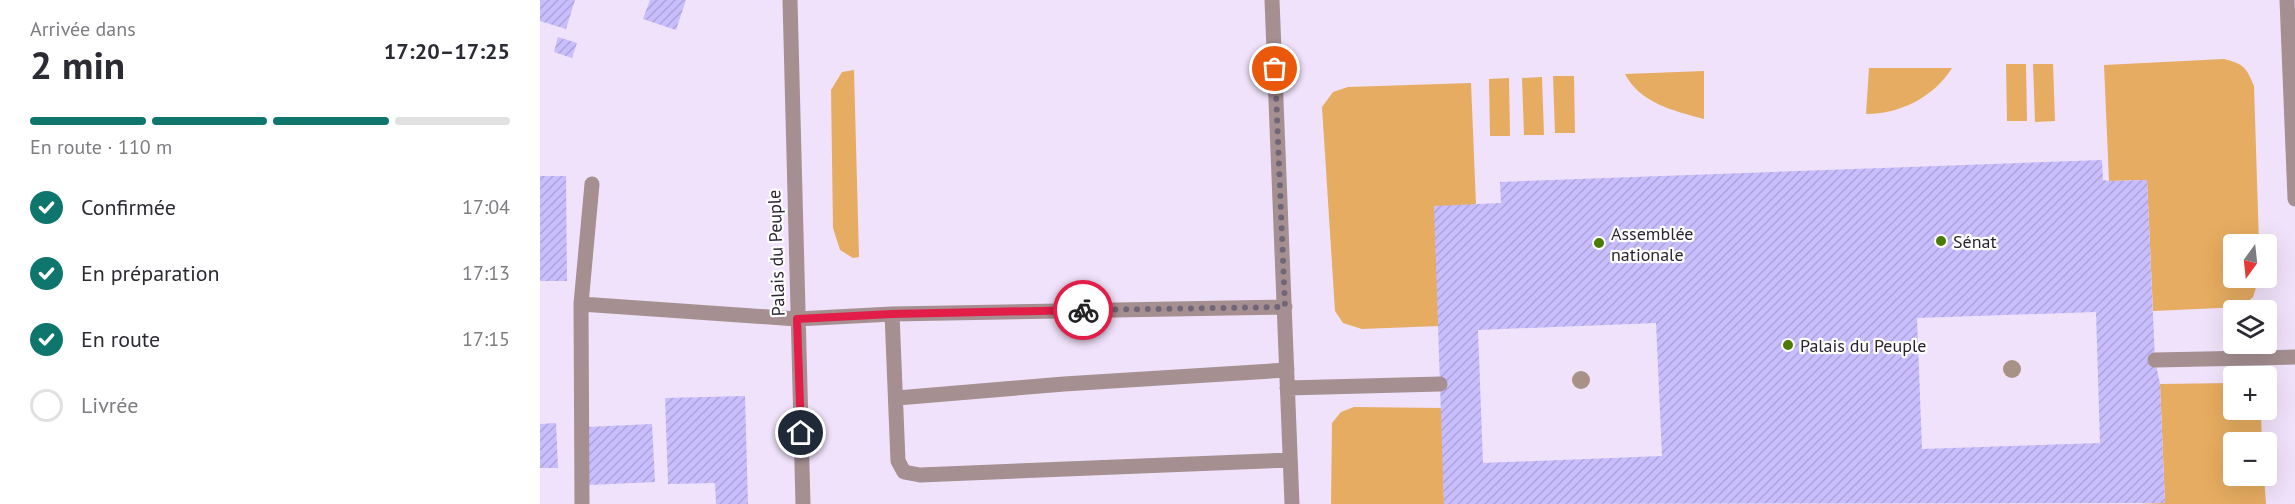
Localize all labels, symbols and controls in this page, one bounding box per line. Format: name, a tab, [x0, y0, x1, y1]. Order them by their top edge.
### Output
text: Arrivée dans	[30, 16, 136, 42]
text: 17:20–17:25	[384, 37, 510, 65]
text: 2 min	[30, 39, 125, 90]
pin	[1249, 43, 1300, 94]
icon: bag	[1258, 52, 1291, 85]
text: En route · 110 m	[30, 134, 172, 160]
street label: Palais du Peuple	[762, 189, 790, 317]
icon: check	[30, 191, 63, 224]
text: Confirmée	[81, 193, 176, 221]
text: 17:04	[462, 194, 510, 220]
place label: Assemblée nationale	[1611, 222, 1694, 266]
place label: Sénat	[1953, 230, 1997, 253]
marker: Sénat	[1934, 234, 1948, 248]
north arrow	[2223, 234, 2277, 288]
map controls	[2223, 234, 2277, 486]
marker: Assemblée nationale	[1592, 236, 1606, 250]
icon: check	[30, 257, 63, 290]
text: En préparation	[81, 259, 220, 287]
text: 17:13	[462, 260, 510, 286]
courier	[1053, 280, 1113, 340]
icon: bike	[1067, 294, 1100, 327]
button: layers	[2223, 300, 2277, 354]
icon: check	[30, 323, 63, 356]
text: En route	[81, 325, 160, 353]
text: 17:15	[462, 326, 510, 352]
place label: Palais du Peuple	[1800, 334, 1926, 357]
marker: Palais du Peuple	[1781, 338, 1795, 352]
button: +	[2223, 366, 2277, 420]
text: Livrée	[81, 391, 138, 419]
pin	[775, 407, 826, 458]
icon: home	[784, 416, 817, 449]
button: −	[2223, 432, 2277, 486]

